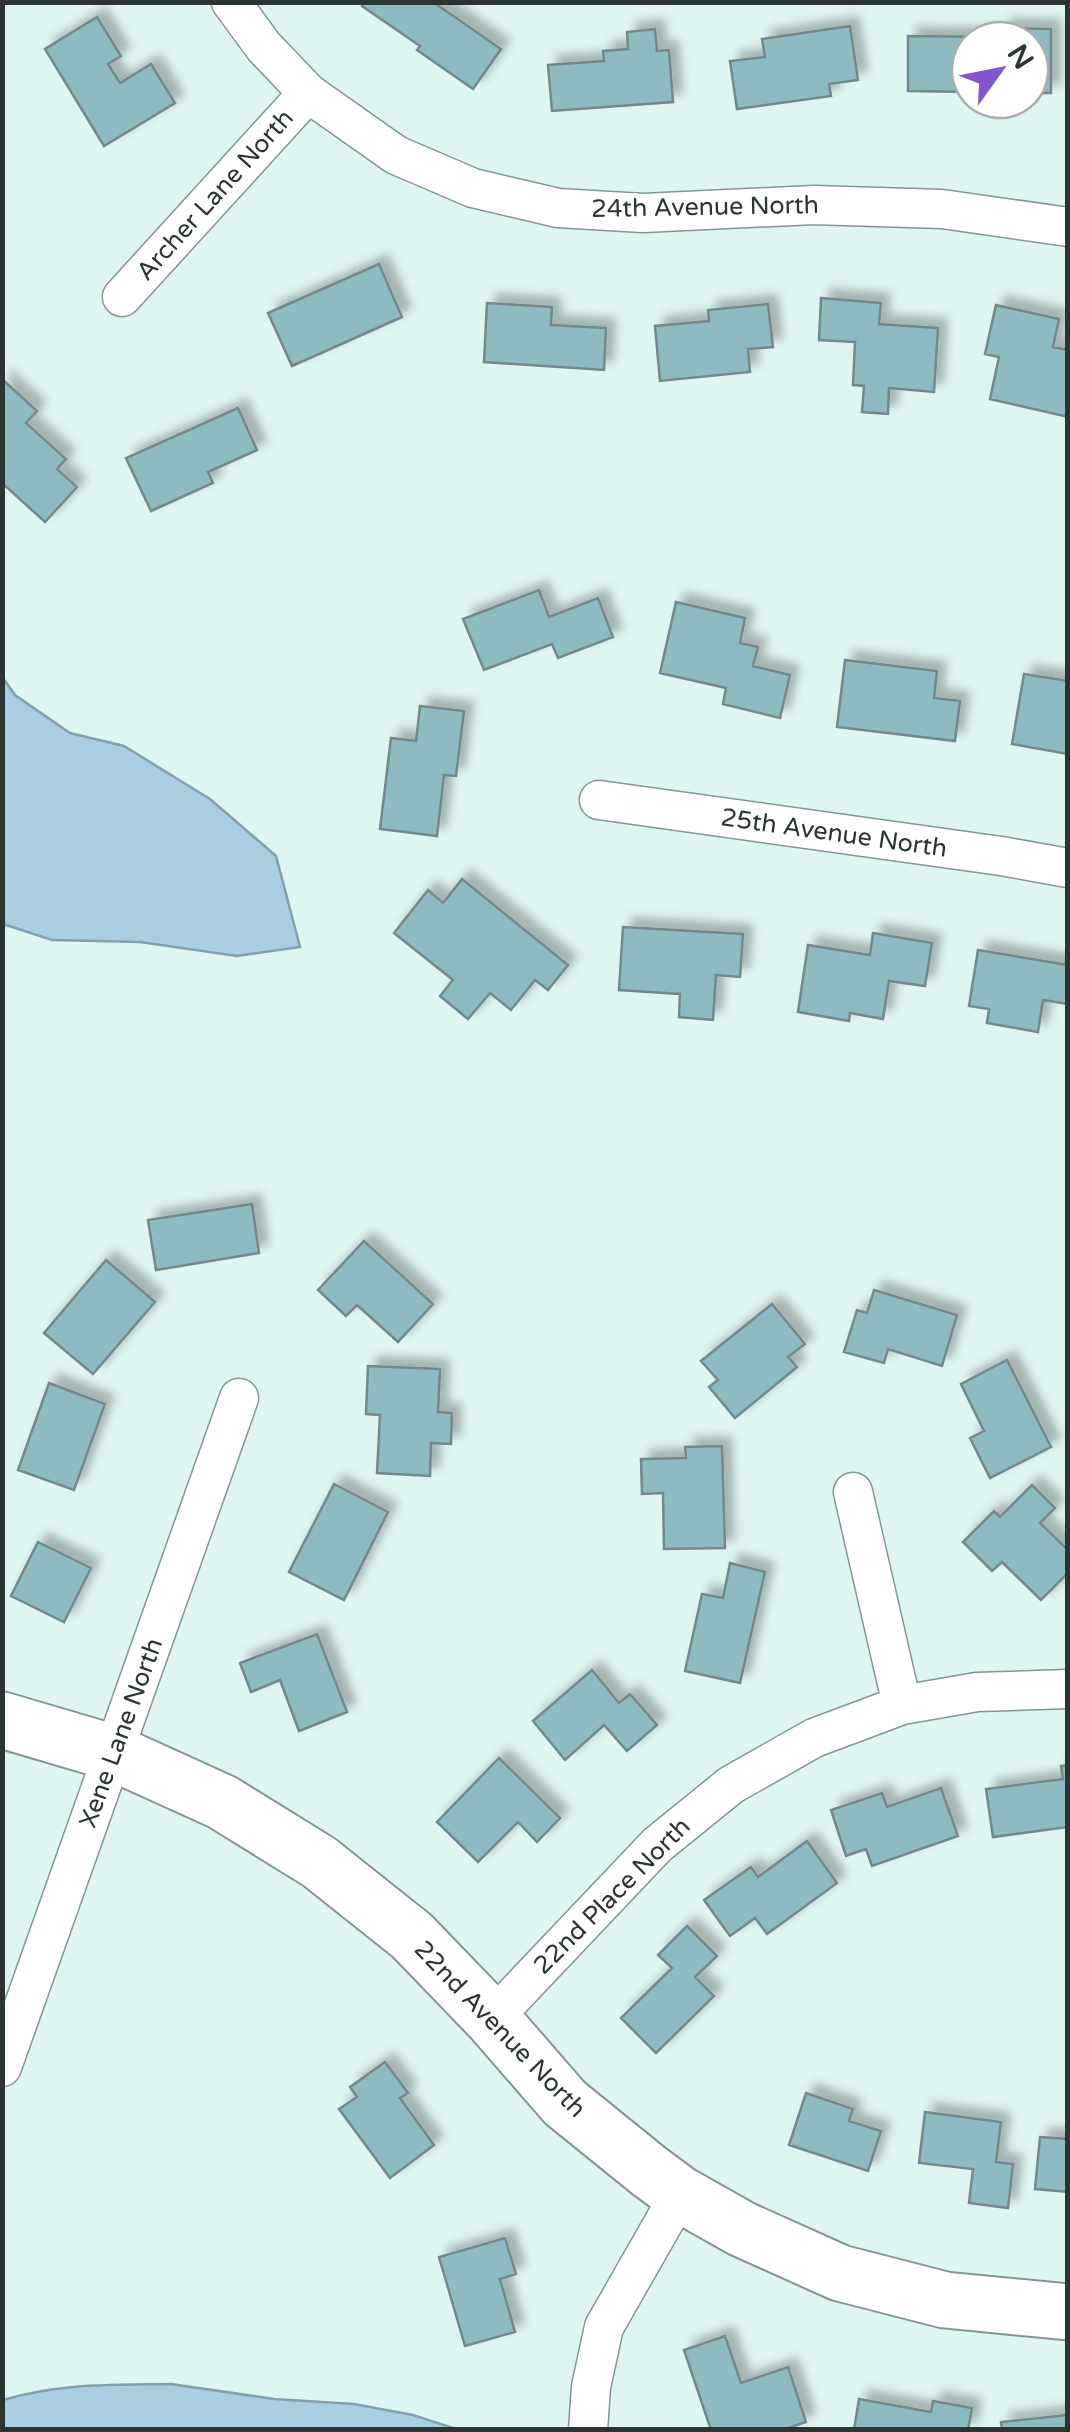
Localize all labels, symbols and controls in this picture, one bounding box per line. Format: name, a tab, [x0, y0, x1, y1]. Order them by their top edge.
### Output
north arrow	[950, 20, 1050, 120]
text: N	[1000, 38, 1041, 76]
street label: Archer Lane North	[130, 103, 300, 287]
street label: 24th Avenue North	[591, 190, 819, 224]
street label: 25th Avenue North	[719, 802, 949, 864]
street label: Xene Lane North	[73, 1634, 169, 1832]
street label: 22nd Place North	[528, 1812, 696, 1980]
street label: 22nd Avenue North	[408, 1934, 592, 2124]

